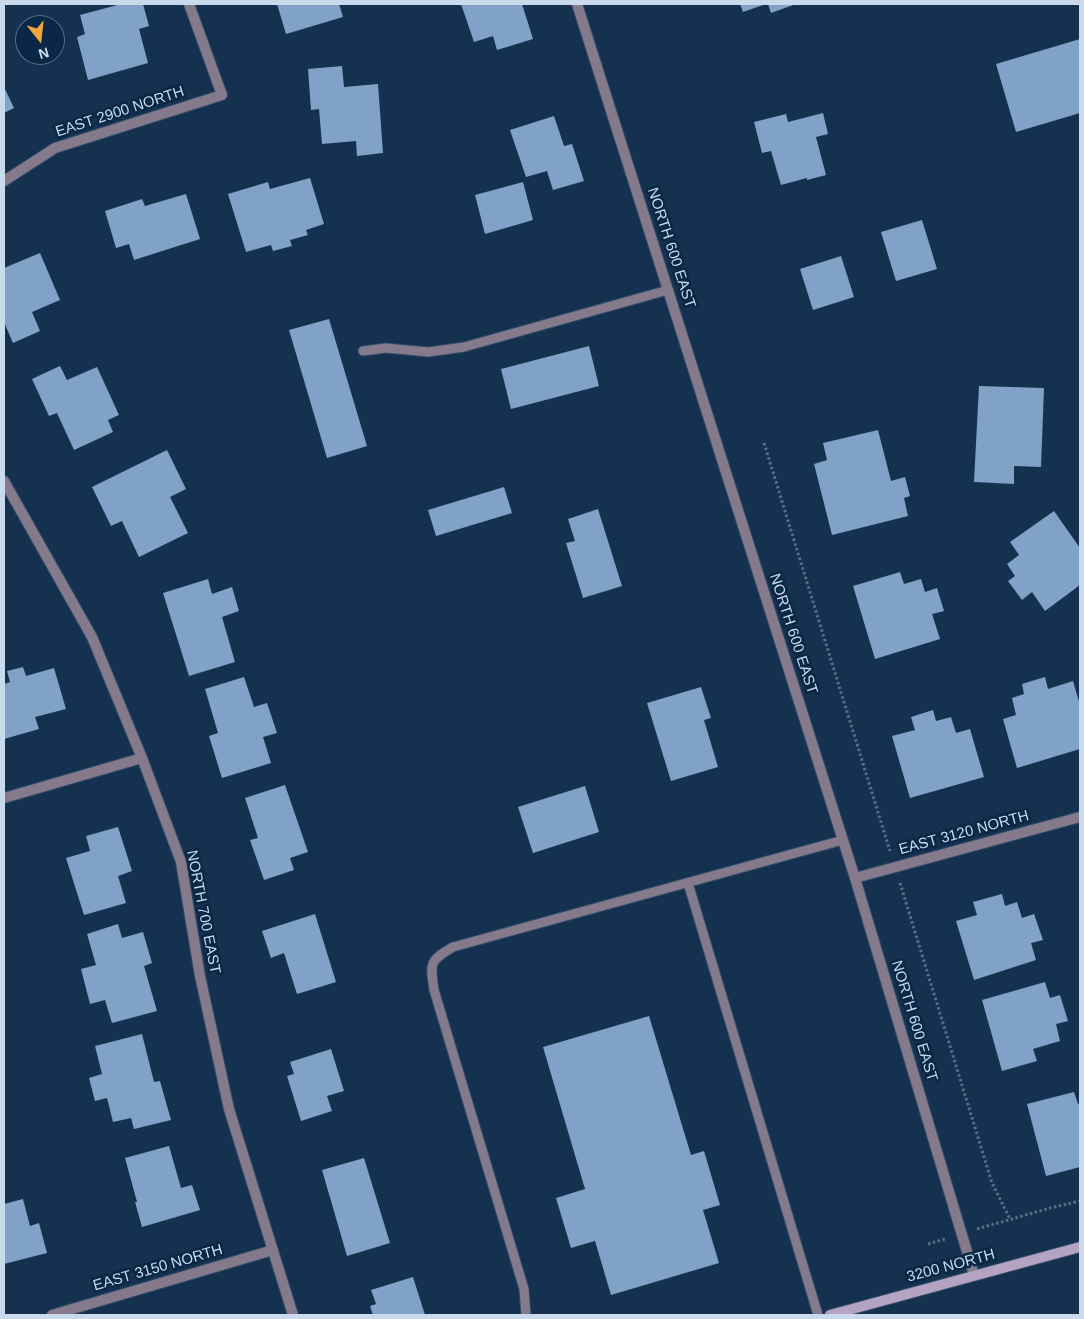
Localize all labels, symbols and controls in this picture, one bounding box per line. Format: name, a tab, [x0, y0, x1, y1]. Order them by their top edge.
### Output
north arrow	[15, 15, 65, 65]
text: N	[37, 44, 51, 63]
street label: EAST 2900 NORTH	[54, 83, 186, 141]
street label: NORTH 600 EAST	[643, 185, 699, 311]
street label: NORTH 600 EAST	[765, 571, 821, 697]
street label: EAST 3120 NORTH	[897, 807, 1031, 859]
street label: NORTH 700 EAST	[182, 849, 224, 975]
street label: NORTH 600 EAST	[887, 958, 941, 1084]
street label: EAST 3150 NORTH	[91, 1241, 225, 1295]
street label: 3200 NORTH	[905, 1246, 997, 1286]

